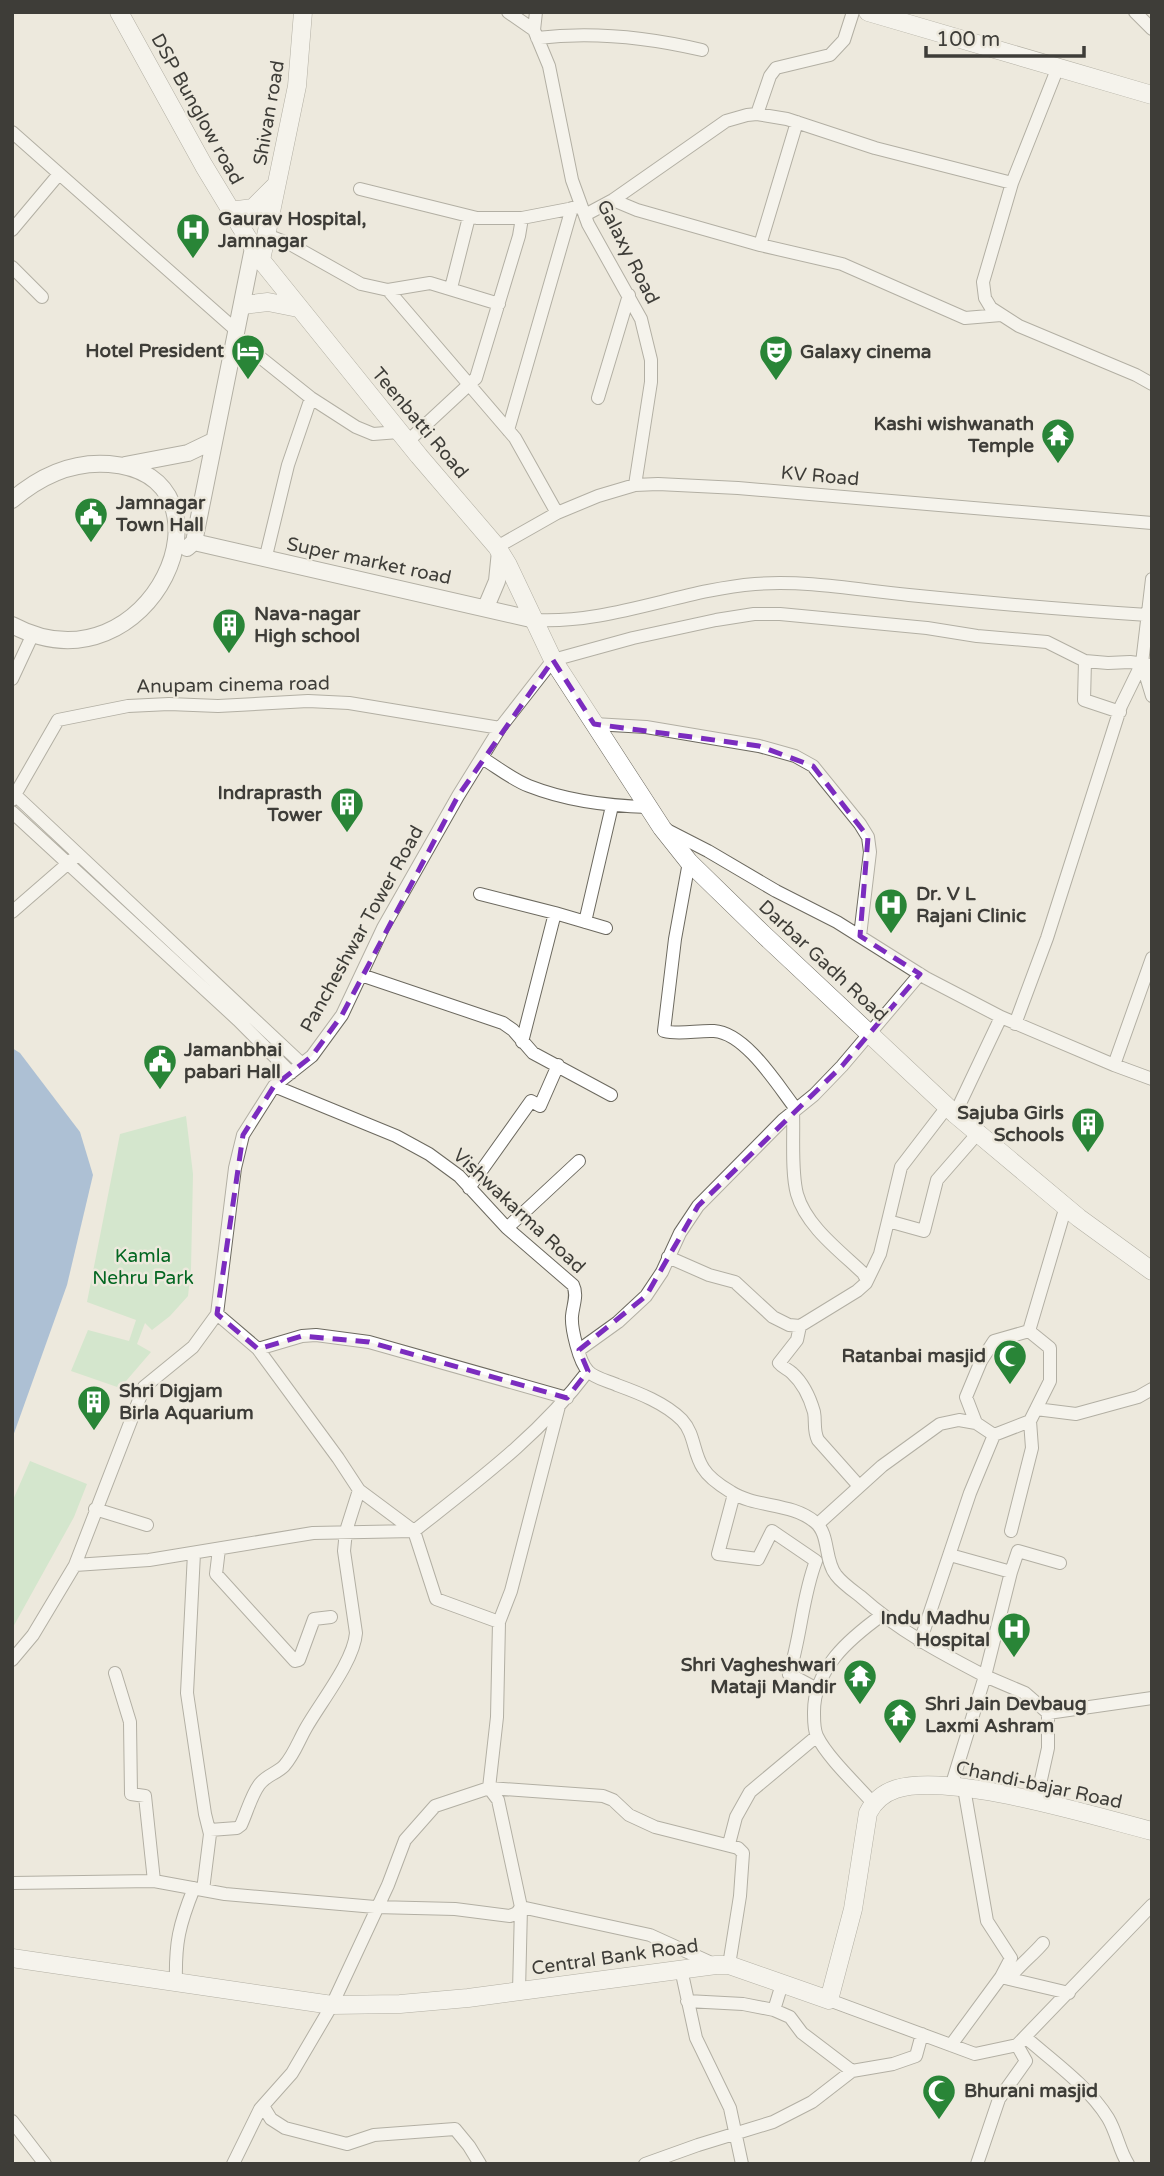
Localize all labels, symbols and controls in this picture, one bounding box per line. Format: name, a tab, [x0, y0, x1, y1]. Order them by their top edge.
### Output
scale bar	[926, 14, 1084, 58]
text: 100 m	[936, 27, 1000, 52]
street label: DSP Bunglow road	[146, 30, 248, 188]
street label: Shivan road	[249, 59, 289, 167]
street label: Galaxy Road	[592, 196, 664, 308]
place label: Gaurav Hospital, Jamnagar	[217, 208, 366, 253]
hospital icon: Gaurav Hospital, Jamnagar	[174, 211, 212, 260]
hotel icon: Hotel President	[229, 332, 267, 381]
theatre icon: Galaxy cinema	[757, 333, 795, 382]
place label: Hotel President	[85, 340, 225, 362]
place label: Galaxy cinema	[800, 341, 932, 364]
street label: Teenbatti Road	[367, 363, 473, 483]
place label: Kashi wishwanath Temple	[873, 413, 1034, 458]
temple icon: Kashi wishwanath Temple	[1039, 416, 1077, 465]
street label: KV Road	[780, 462, 860, 490]
place label: Jamnagar Town Hall	[115, 492, 206, 536]
public building icon: Jamnagar Town Hall	[72, 495, 110, 544]
street label: Super market road	[285, 533, 453, 589]
place label: Nava-nagar High school	[254, 603, 361, 648]
building icon: Nava-nagar High school	[210, 606, 248, 655]
street label: Anupam cinema road	[136, 672, 330, 698]
place label: Indraprasth Tower	[217, 782, 323, 826]
building icon: Indraprasth Tower	[328, 785, 366, 834]
street label: Pancheshwar Tower Road	[296, 822, 428, 1036]
place label: Dr. V L Rajani Clinic	[916, 883, 1026, 928]
hospital icon: Dr. V L Rajani Clinic	[872, 886, 910, 935]
street label: Darbar Gadh Road	[754, 896, 892, 1026]
place label: Jamanbhai pabari Hall	[183, 1039, 282, 1084]
public building icon: Jamanbhai pabari Hall	[141, 1042, 179, 1091]
place label: Sajuba Girls Schools	[957, 1102, 1064, 1146]
building icon: Sajuba Girls Schools	[1069, 1105, 1107, 1154]
street label: Vishwakarma Road	[448, 1144, 590, 1278]
park label: Kamla Nehru Park	[92, 1245, 194, 1289]
mosque icon: Ratanbai masjid	[991, 1337, 1029, 1386]
place label: Ratanbai masjid	[841, 1345, 986, 1368]
place label: Shri Digjam Birla Aquarium	[119, 1380, 254, 1425]
building icon: Shri Digjam Birla Aquarium	[75, 1383, 113, 1432]
place label: Indu Madhu Hospital	[881, 1607, 990, 1652]
hospital icon: Indu Madhu Hospital	[995, 1610, 1033, 1659]
place label: Shri Vagheshwari Mataji Mandir	[681, 1654, 837, 1699]
temple icon: Shri Vagheshwari Mataji Mandir	[841, 1657, 879, 1706]
place label: Shri Jain Devbaug Laxmi Ashram	[925, 1693, 1087, 1737]
temple icon: Shri Jain Devbaug Laxmi Ashram	[881, 1696, 919, 1745]
street label: Chandi-bajar Road	[954, 1757, 1124, 1813]
street label: Central Bank Road	[530, 1934, 700, 1980]
mosque icon: Bhurani masjid	[920, 2072, 958, 2121]
place label: Bhurani masjid	[964, 2080, 1098, 2103]

